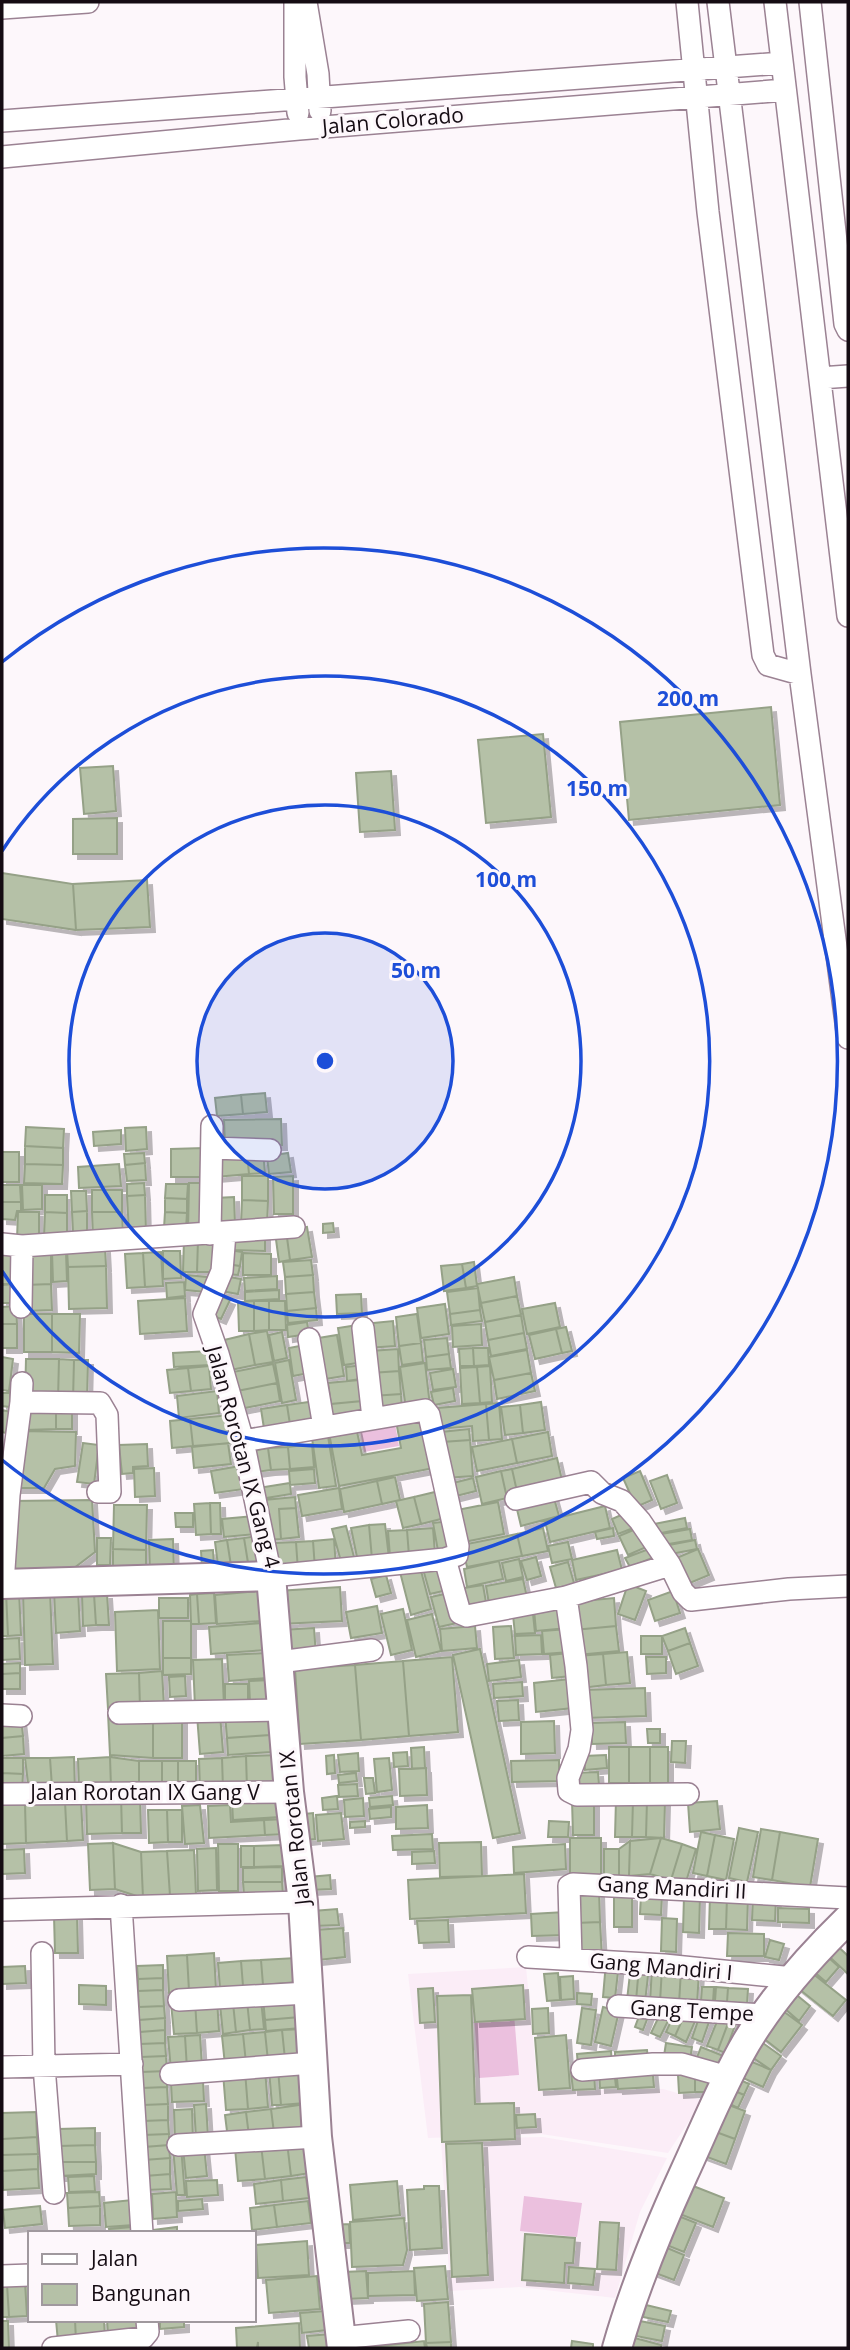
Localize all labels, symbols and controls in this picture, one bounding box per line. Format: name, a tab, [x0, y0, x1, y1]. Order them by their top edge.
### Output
street label: Jalan Colorado	[319, 100, 465, 140]
text: 200 m	[657, 684, 719, 712]
text: 150 m	[566, 774, 628, 802]
text: 100 m	[475, 865, 537, 893]
text: 50 m	[391, 956, 441, 984]
centre of rings	[313, 1049, 337, 1073]
street label: Jalan Rorotan IX Gang 4	[200, 1341, 287, 1571]
street label: Jalan Rorotan IX	[272, 1749, 316, 1909]
street label: Jalan Rorotan IX Gang V	[28, 1778, 260, 1806]
street label: Gang Mandiri II	[597, 1869, 747, 1905]
street label: Gang Mandiri I	[588, 1946, 734, 1986]
street label: Gang Tempe	[629, 1993, 755, 2027]
legend	[28, 2231, 256, 2322]
text: Jalan	[89, 2244, 138, 2272]
text: Bangunan	[91, 2279, 191, 2307]

